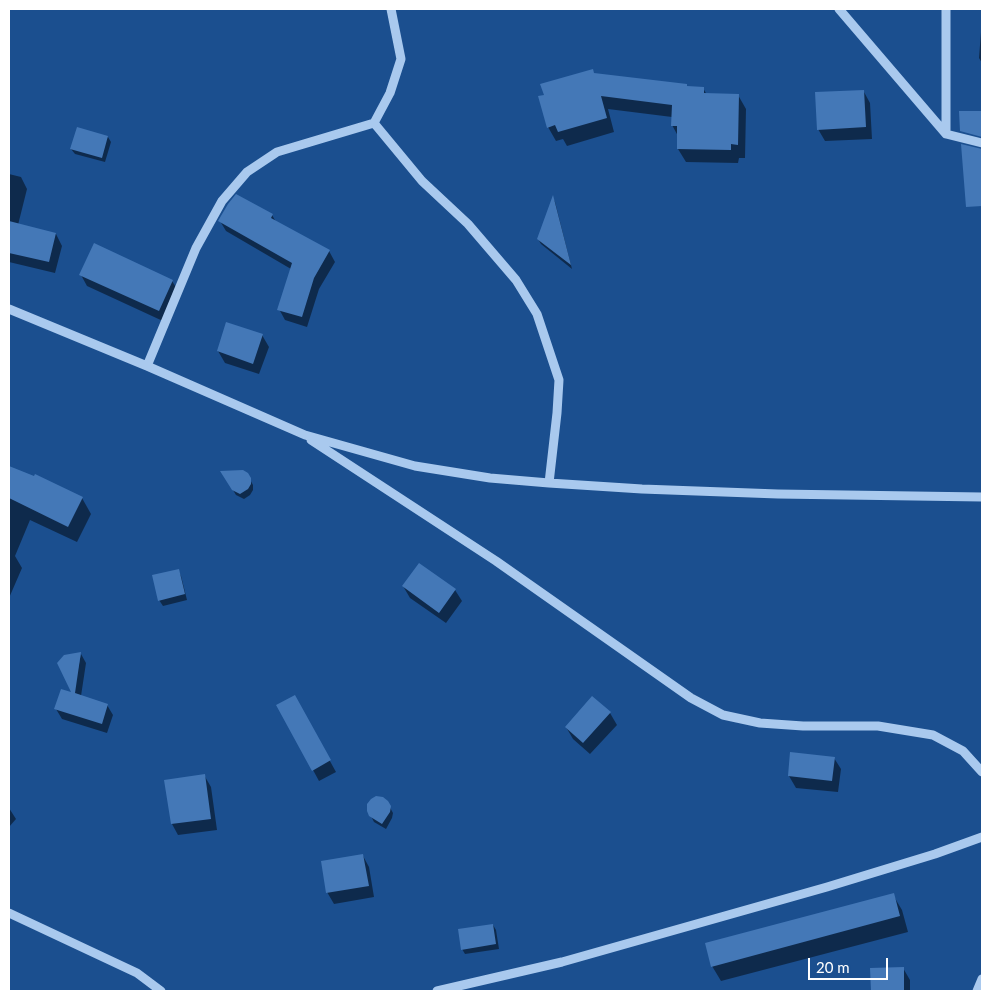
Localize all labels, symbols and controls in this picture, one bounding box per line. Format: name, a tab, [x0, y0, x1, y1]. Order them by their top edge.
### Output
scale bar	[811, 948, 891, 980]
text: 20 m	[816, 958, 850, 976]

